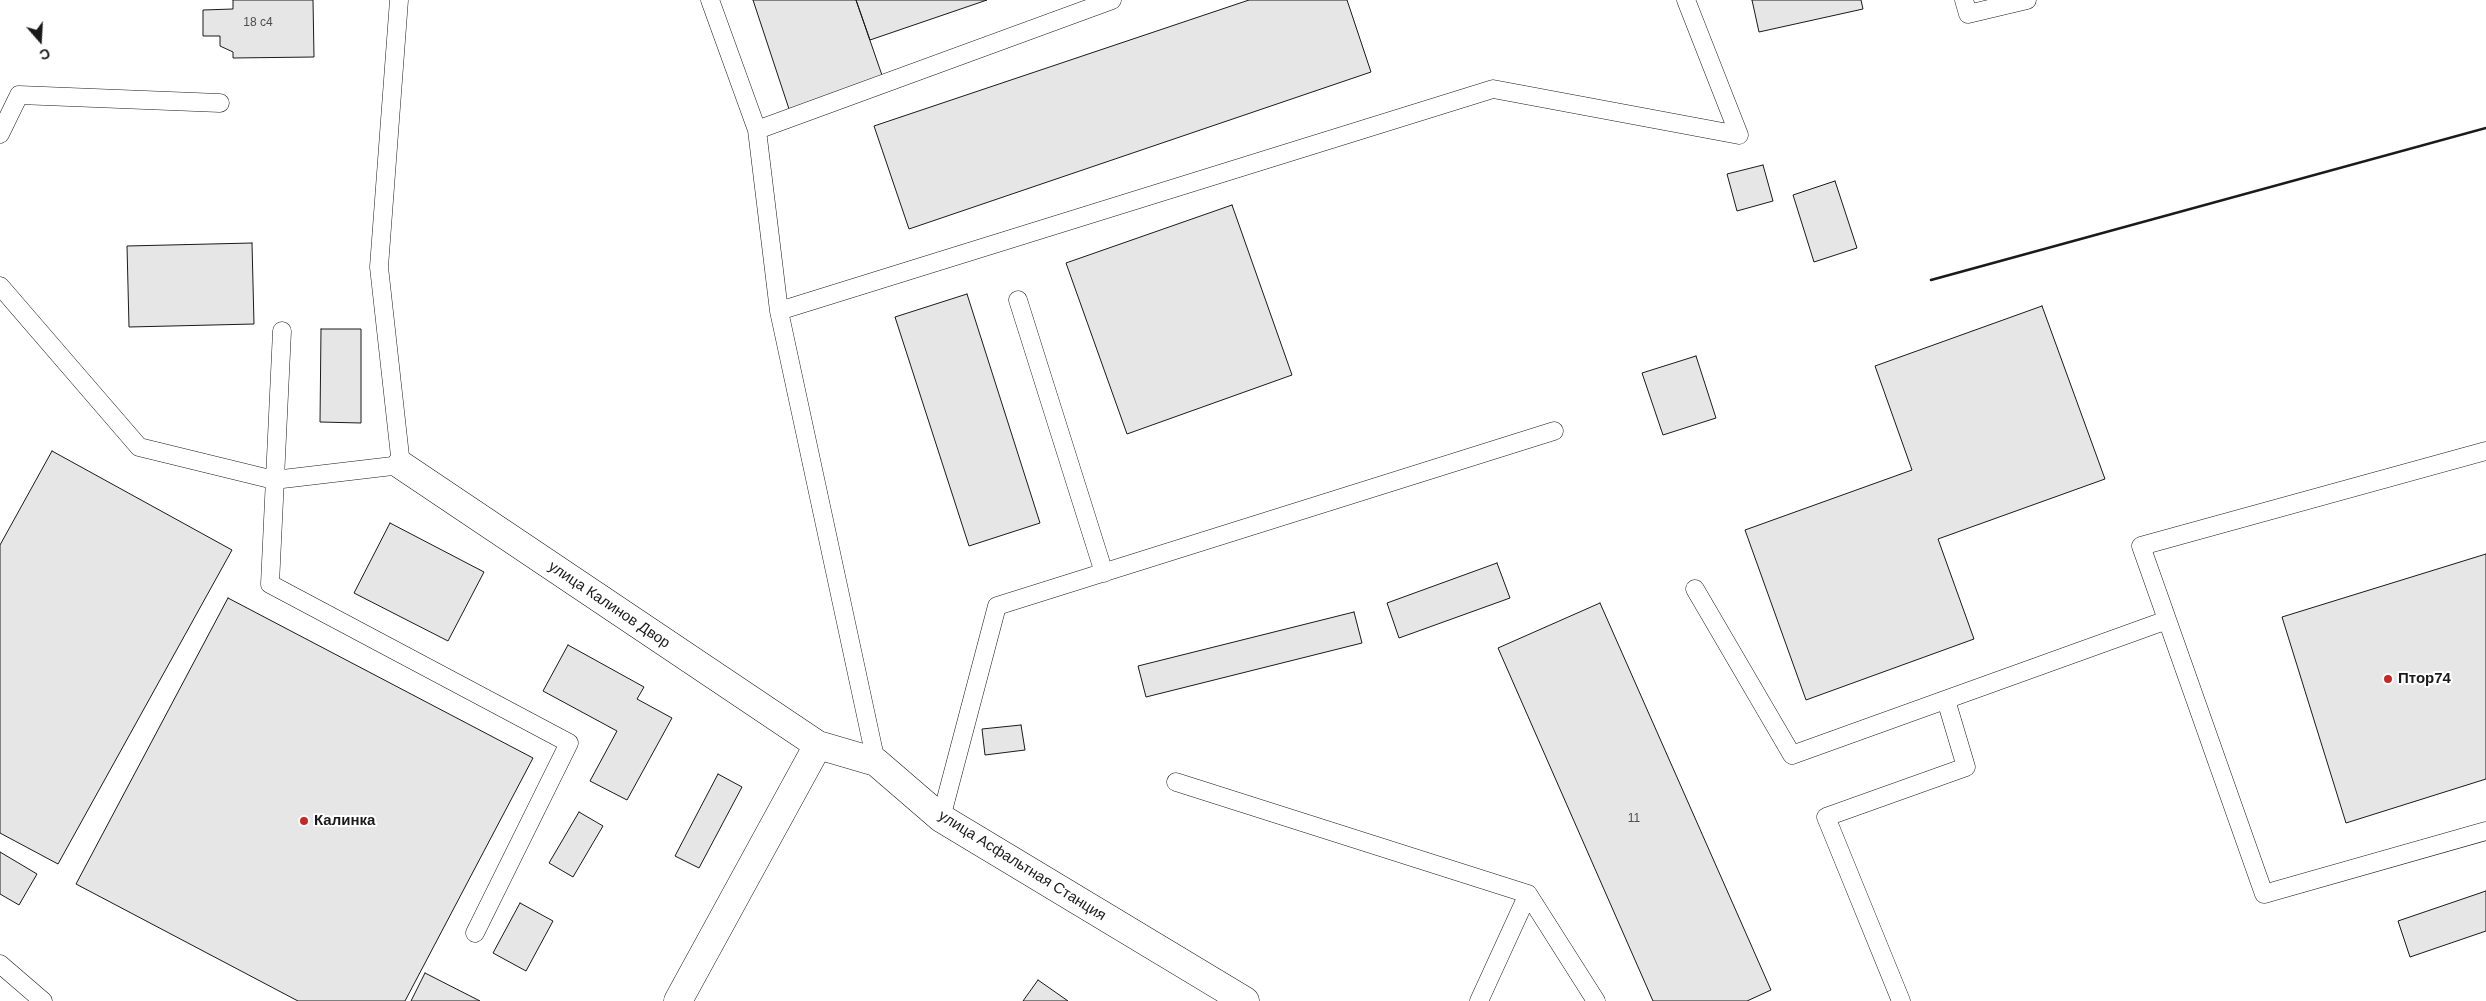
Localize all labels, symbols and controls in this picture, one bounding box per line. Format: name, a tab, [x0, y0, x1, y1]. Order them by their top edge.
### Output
north arrow	[15, 15, 65, 65]
house number: 18 с4	[243, 16, 273, 30]
text: С	[37, 45, 52, 63]
street label: улица Калинов Двор	[545, 558, 673, 652]
place label: Птор74	[2398, 670, 2451, 688]
marker: Птор74	[2382, 673, 2394, 685]
street label: улица Асфальтная Станция	[935, 807, 1109, 925]
place label: Калинка	[314, 812, 375, 830]
house number: 11	[1628, 812, 1640, 826]
marker: Калинка	[298, 815, 310, 827]

